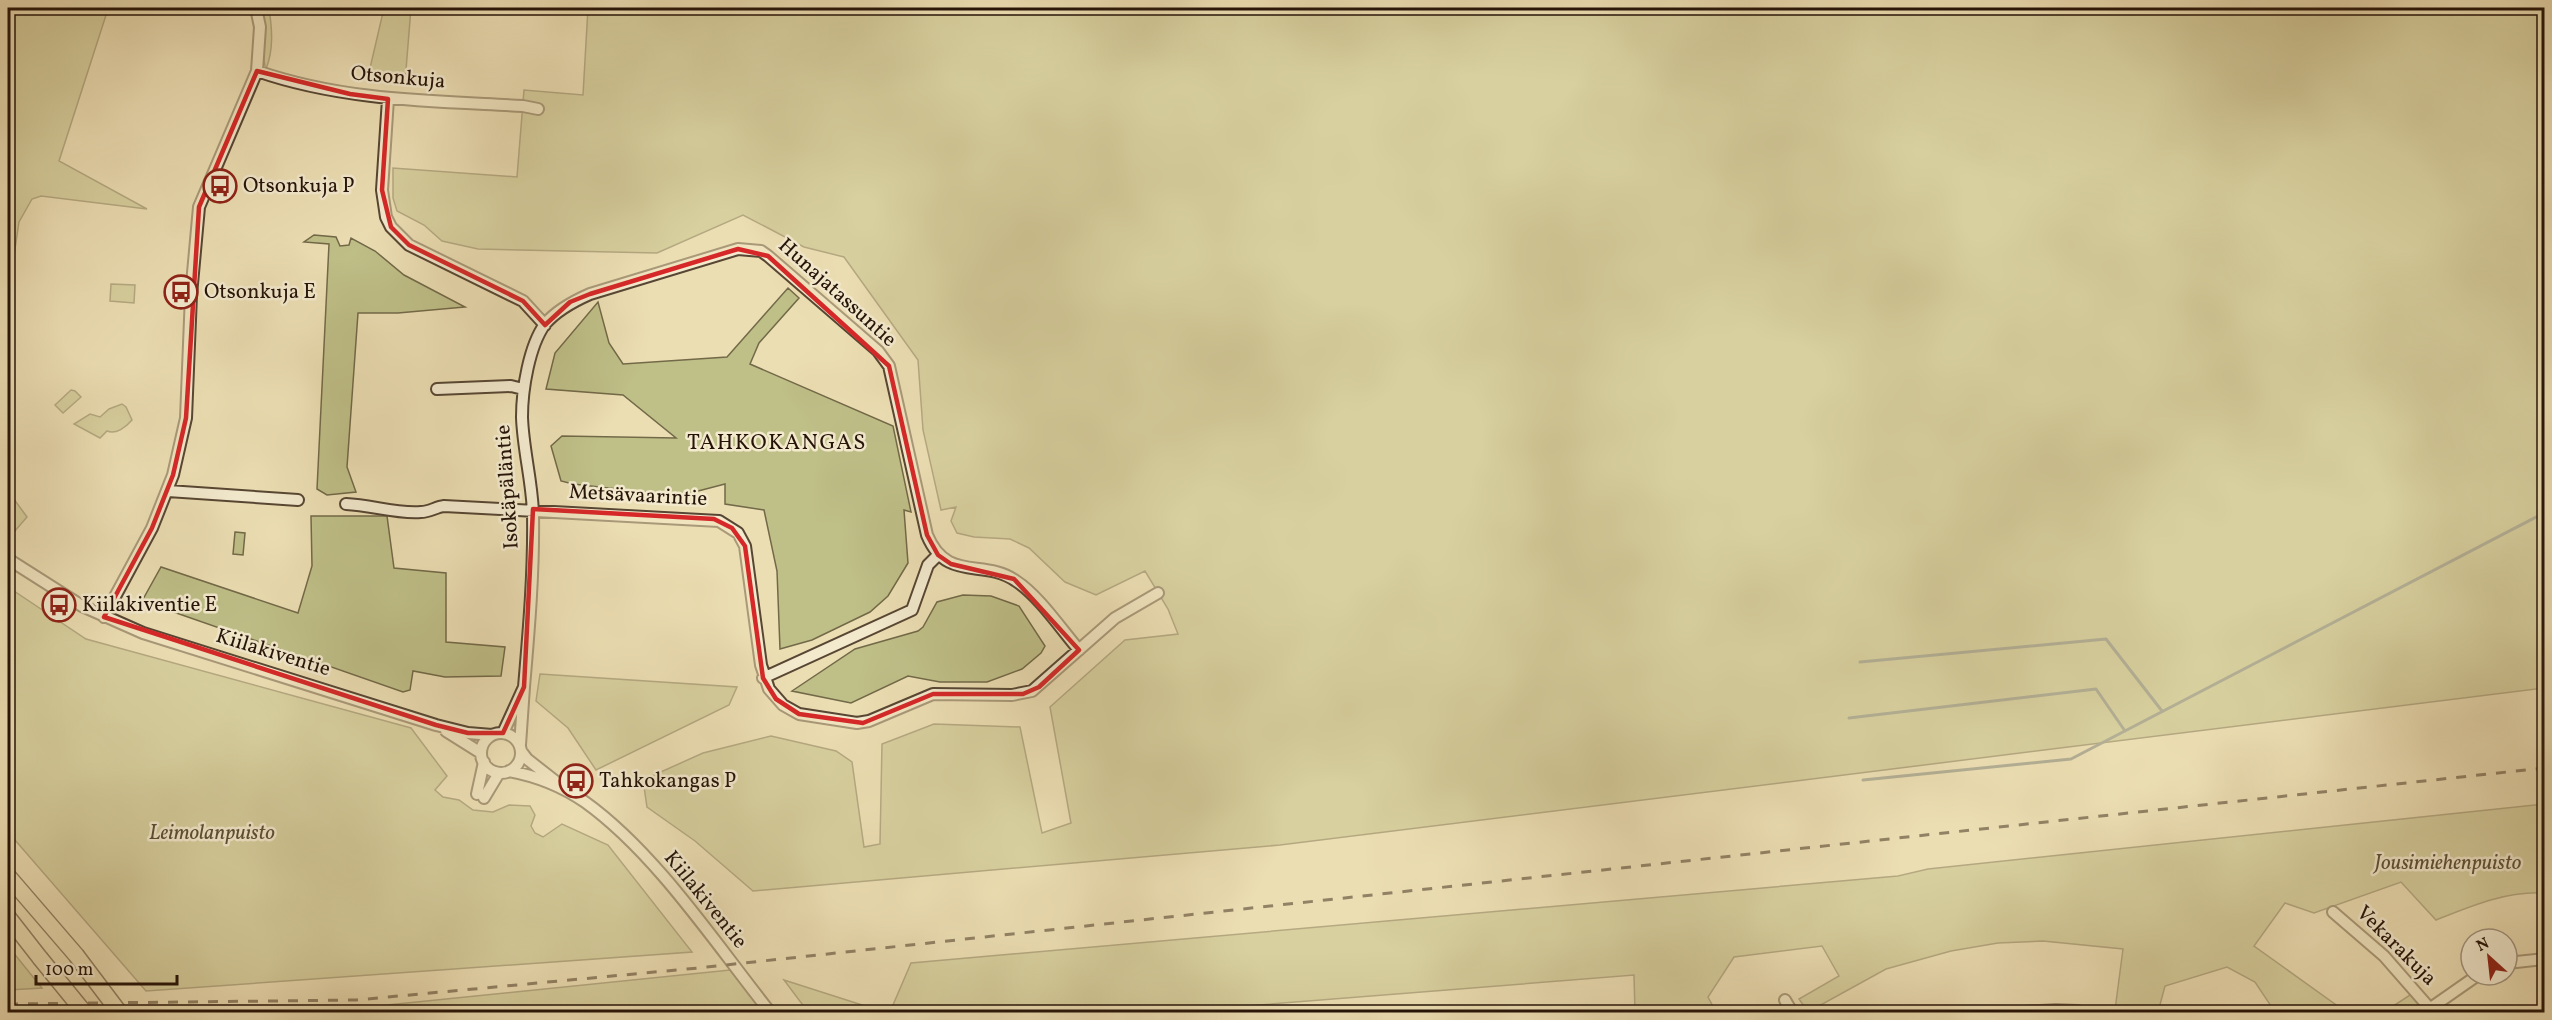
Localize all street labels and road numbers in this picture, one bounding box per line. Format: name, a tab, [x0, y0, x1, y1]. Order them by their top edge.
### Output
street label: Otsonkuja	[349, 59, 447, 97]
street label: Hunajatassuntie	[771, 232, 903, 354]
street label: Isokäpäläntie	[489, 424, 527, 550]
street label: Metsävaarintie	[568, 478, 708, 514]
street label: Kiilakiventie	[212, 622, 334, 684]
street label: Kiilakiventie	[656, 845, 754, 955]
street label: Vekarakuja	[2349, 899, 2443, 993]

